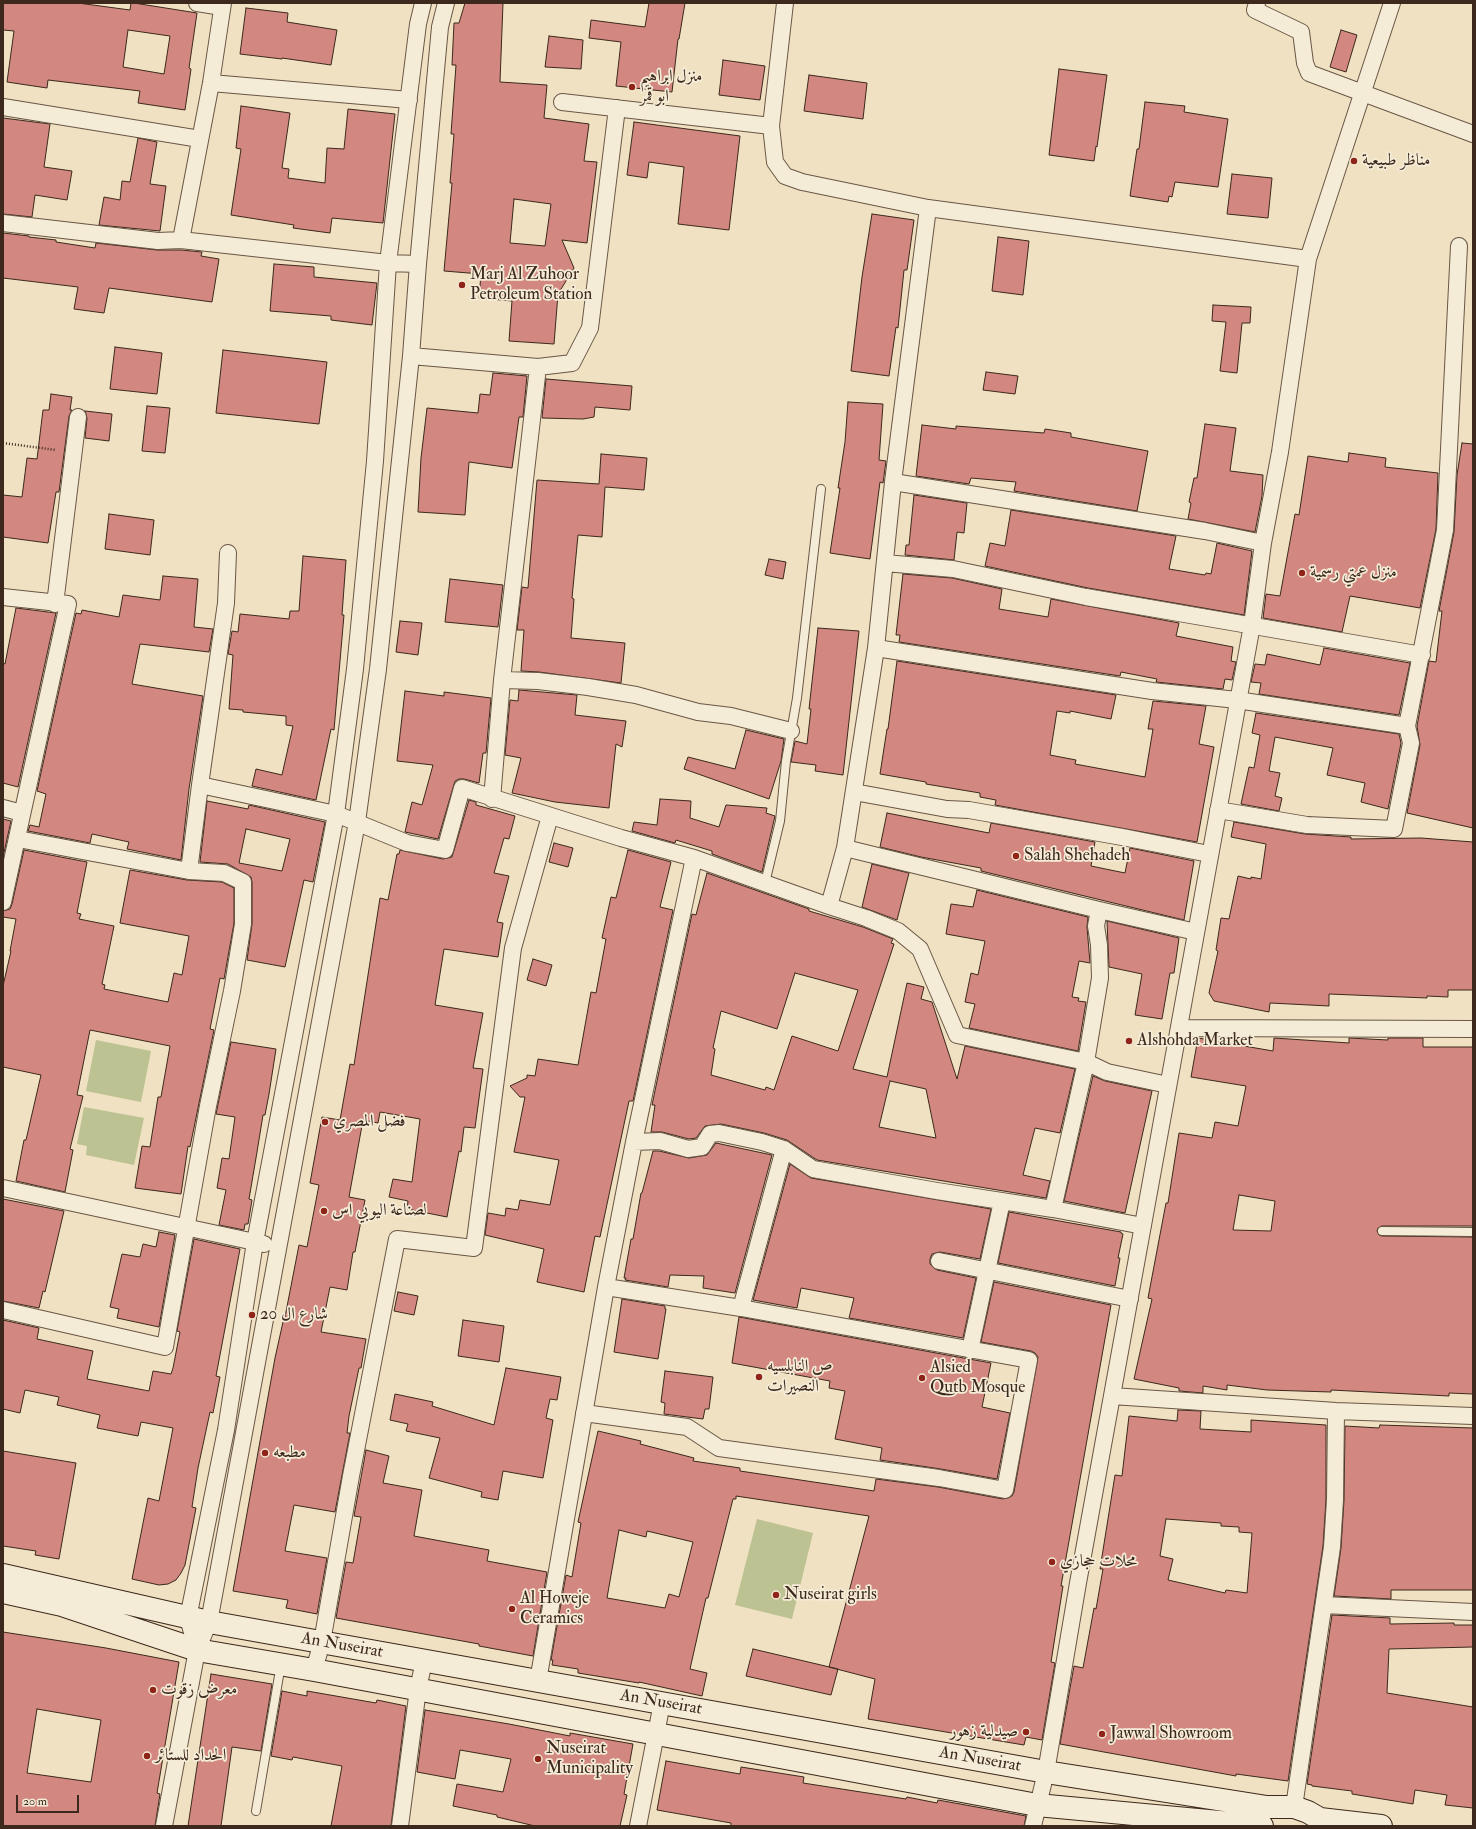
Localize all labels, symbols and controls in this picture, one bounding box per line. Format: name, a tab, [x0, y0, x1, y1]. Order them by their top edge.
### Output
place label: منزل ابراهيم ابو قمر	[640, 67, 702, 107]
marker: منزل ابراهيم ابو قمر	[627, 82, 637, 92]
place label: مناظر طبيعية	[1362, 151, 1430, 171]
marker: مناظر طبيعية	[1349, 156, 1359, 166]
place label: Marj Al Zuhoor Petroleum Station	[470, 265, 592, 305]
marker: Marj Al Zuhoor Petroleum Station	[457, 280, 467, 290]
place label: منزل عمتي رسمية	[1310, 563, 1397, 583]
marker: منزل عمتي رسمية	[1297, 568, 1307, 578]
place label: Salah Shehadeh	[1024, 846, 1130, 866]
marker: Salah Shehadeh	[1011, 851, 1021, 861]
place label: Alshohda Market	[1137, 1031, 1253, 1051]
marker: Alshohda Market	[1124, 1036, 1134, 1046]
place label: فضل المصري	[333, 1112, 406, 1132]
marker: فضل المصري	[320, 1117, 330, 1127]
place label: لصناعة اليوبي اس	[332, 1201, 427, 1221]
marker: لصناعة اليوبي اس	[319, 1206, 329, 1216]
place label: شارع ال 20	[260, 1305, 328, 1325]
marker: شارع ال 20	[247, 1310, 257, 1320]
place label: ص النابلسيه النصيرات	[767, 1357, 833, 1397]
place label: Alsied Qutb Mosque	[930, 1358, 1025, 1398]
marker: ص النابلسيه النصيرات	[754, 1372, 764, 1382]
marker: Alsied Qutb Mosque	[917, 1373, 927, 1383]
place label: مطبعه	[273, 1443, 306, 1463]
marker: مطبعه	[260, 1448, 270, 1458]
place label: محلات حجازي	[1060, 1552, 1137, 1572]
marker: محلات حجازي	[1047, 1557, 1057, 1567]
place label: Nuseirat girls	[784, 1585, 877, 1605]
place label: Al Howeje Ceramics	[520, 1589, 589, 1629]
marker: Nuseirat girls	[771, 1590, 781, 1600]
marker: Al Howeje Ceramics	[507, 1604, 517, 1614]
street label: An Nuseirat	[299, 1629, 385, 1663]
place label: معرض زقوت	[161, 1680, 237, 1700]
marker: معرض زقوت	[148, 1685, 158, 1695]
street label: An Nuseirat	[618, 1686, 704, 1720]
place label: صيدلية زهور	[950, 1722, 1018, 1742]
place label: Jawwal Showroom	[1110, 1724, 1232, 1744]
marker: صيدلية زهور	[1021, 1727, 1031, 1737]
marker: Jawwal Showroom	[1097, 1729, 1107, 1739]
place label: Nuseirat Municipality	[546, 1739, 633, 1779]
street label: An Nuseirat	[937, 1743, 1023, 1777]
place label: الحداد للستائر	[155, 1746, 226, 1766]
marker: الحداد للستائر	[142, 1751, 152, 1761]
marker: Nuseirat Municipality	[533, 1754, 543, 1764]
scale bar	[18, 1787, 81, 1813]
text: 20 m	[23, 1794, 47, 1809]

